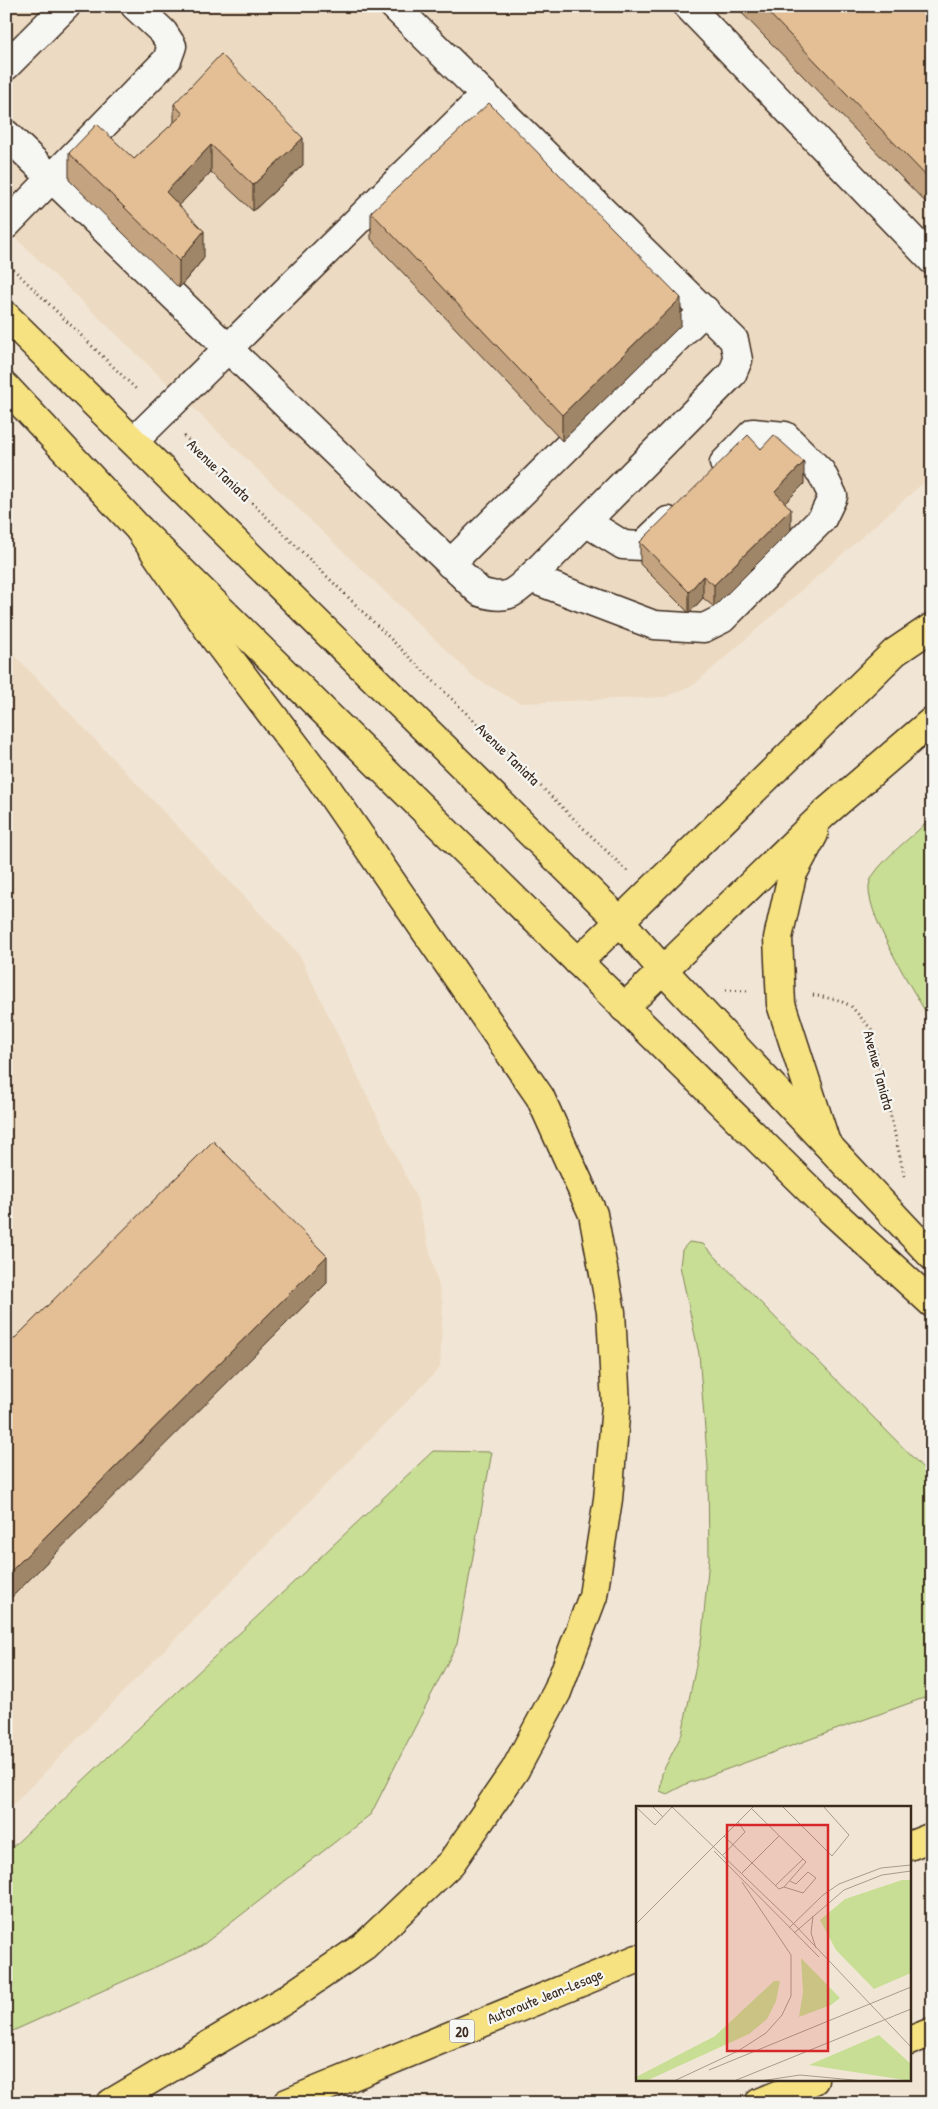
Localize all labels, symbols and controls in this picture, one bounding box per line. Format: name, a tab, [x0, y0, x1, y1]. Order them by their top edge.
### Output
street label: Avenue Taniata	[182, 434, 256, 506]
street label: Avenue Taniata	[471, 718, 545, 790]
street label: Avenue Taniata	[858, 1028, 900, 1112]
inset map	[636, 1806, 910, 2082]
street label: Autoroute Jean-Lesage	[484, 1963, 606, 2029]
road number: 20	[450, 2020, 474, 2042]

